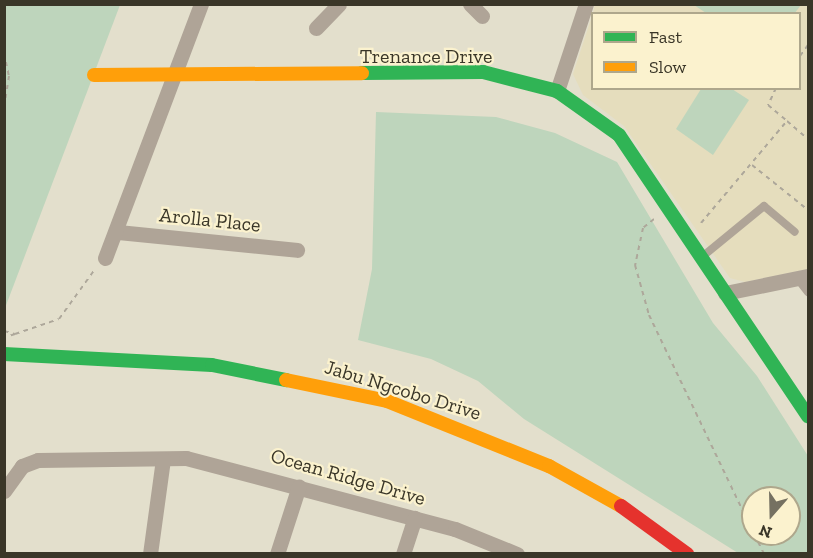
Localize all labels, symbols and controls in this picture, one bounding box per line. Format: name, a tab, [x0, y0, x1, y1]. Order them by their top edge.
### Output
legend	[591, 12, 801, 90]
text: Fast	[649, 26, 682, 48]
street label: Trenance Drive	[360, 44, 492, 68]
text: Slow	[649, 56, 686, 78]
street label: Arolla Place	[158, 203, 262, 237]
street label: Jabu Ngcobo Drive	[322, 355, 484, 425]
street label: Ocean Ridge Drive	[268, 443, 428, 511]
north arrow	[741, 486, 801, 546]
text: N	[756, 520, 774, 543]

